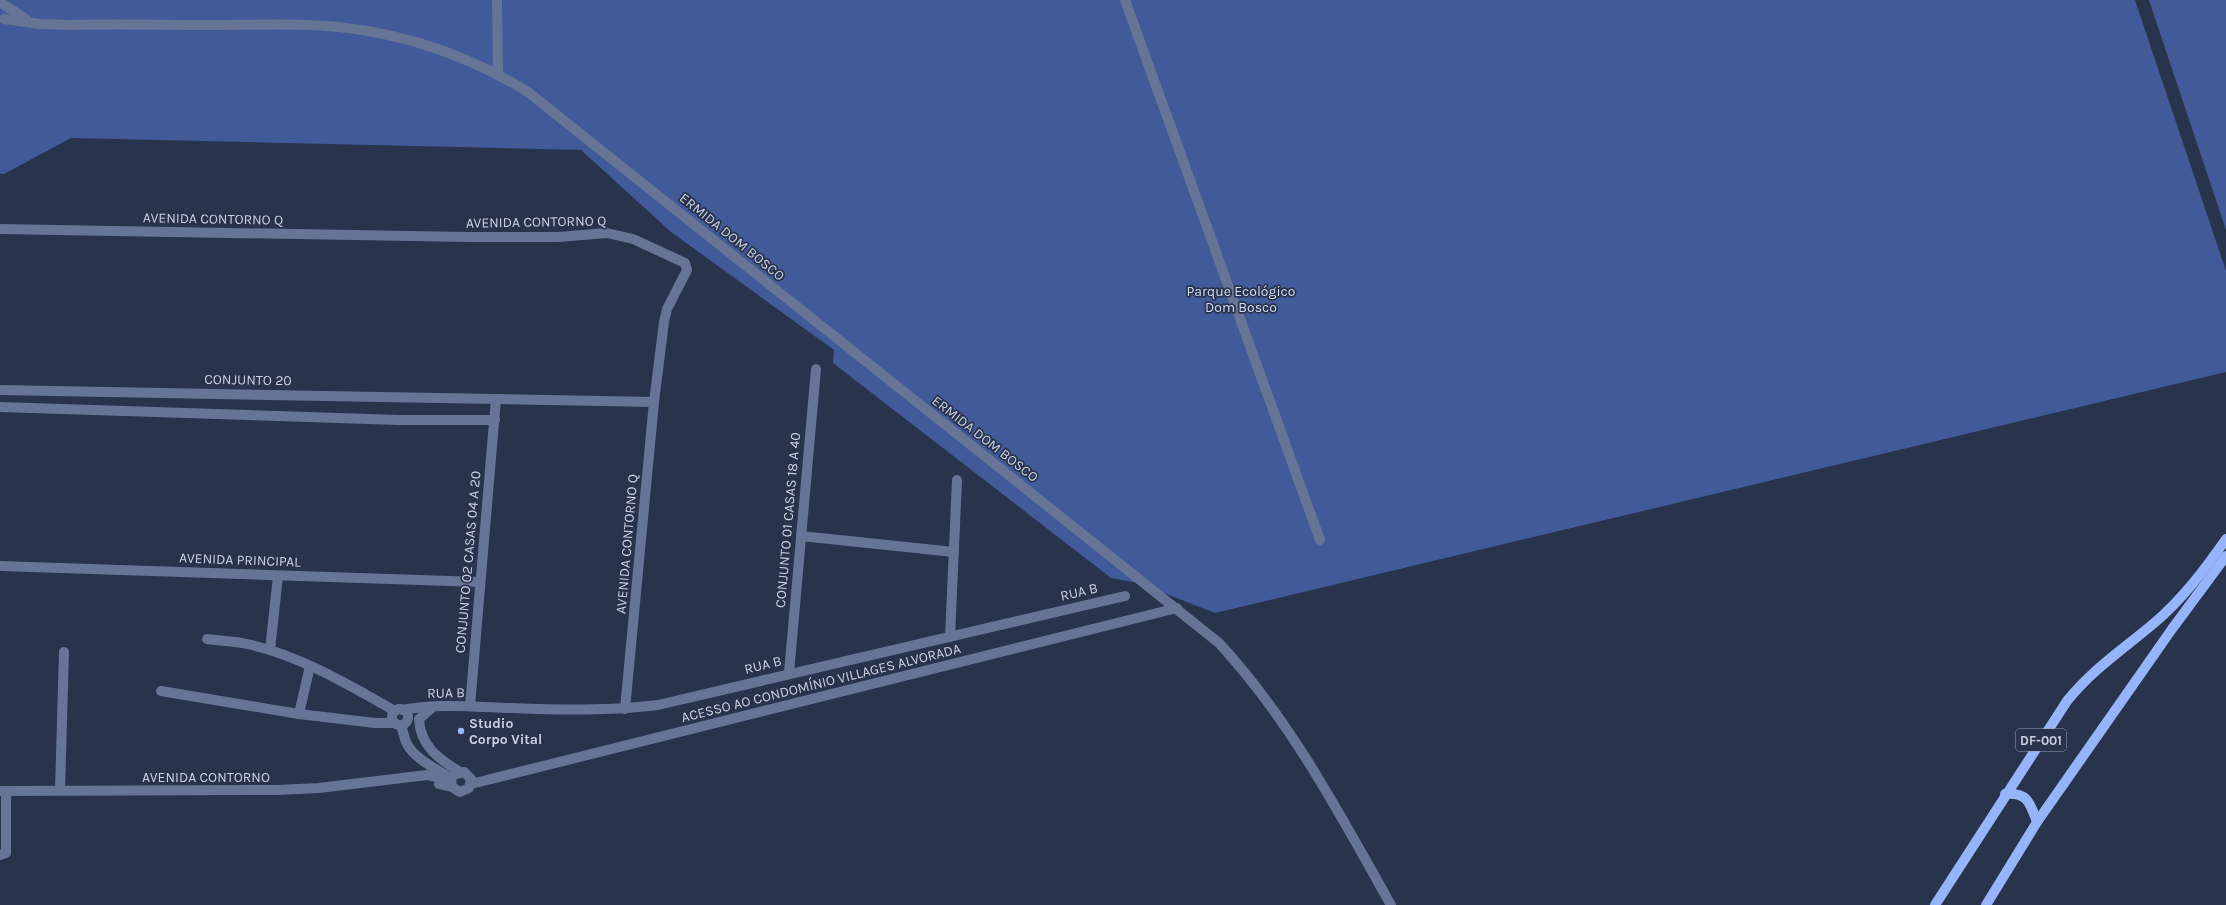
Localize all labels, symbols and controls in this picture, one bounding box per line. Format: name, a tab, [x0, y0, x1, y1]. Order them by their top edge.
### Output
street label: ERMIDA DOM BOSCO	[676, 189, 788, 285]
street label: AVENIDA CONTORNO Q	[143, 209, 283, 229]
street label: AVENIDA CONTORNO Q	[466, 212, 606, 232]
park label: Parque Ecológico Dom Bosco	[1187, 283, 1295, 316]
street label: CONJUNTO 20	[204, 371, 292, 389]
street label: ERMIDA DOM BOSCO	[929, 392, 1041, 486]
street label: CONJUNTO 01 CASAS 18 A 40	[772, 432, 804, 608]
street label: CONJUNTO 02 CASAS 04 A 20	[452, 470, 484, 654]
street label: AVENIDA CONTORNO Q	[612, 473, 642, 615]
street label: AVENIDA PRINCIPAL	[179, 549, 302, 571]
street label: RUA B	[1059, 579, 1099, 605]
street label: ACESSO AO CONDOMÍNIO VILLAGES ALVORADA	[679, 639, 963, 726]
street label: RUA B	[743, 652, 783, 678]
street label: RUA B	[427, 684, 465, 702]
place label: Studio Corpo Vital	[469, 715, 542, 748]
marker: Studio Corpo Vital	[456, 726, 466, 736]
road number: DF-001	[2016, 729, 2066, 751]
street label: AVENIDA CONTORNO	[142, 769, 270, 786]

